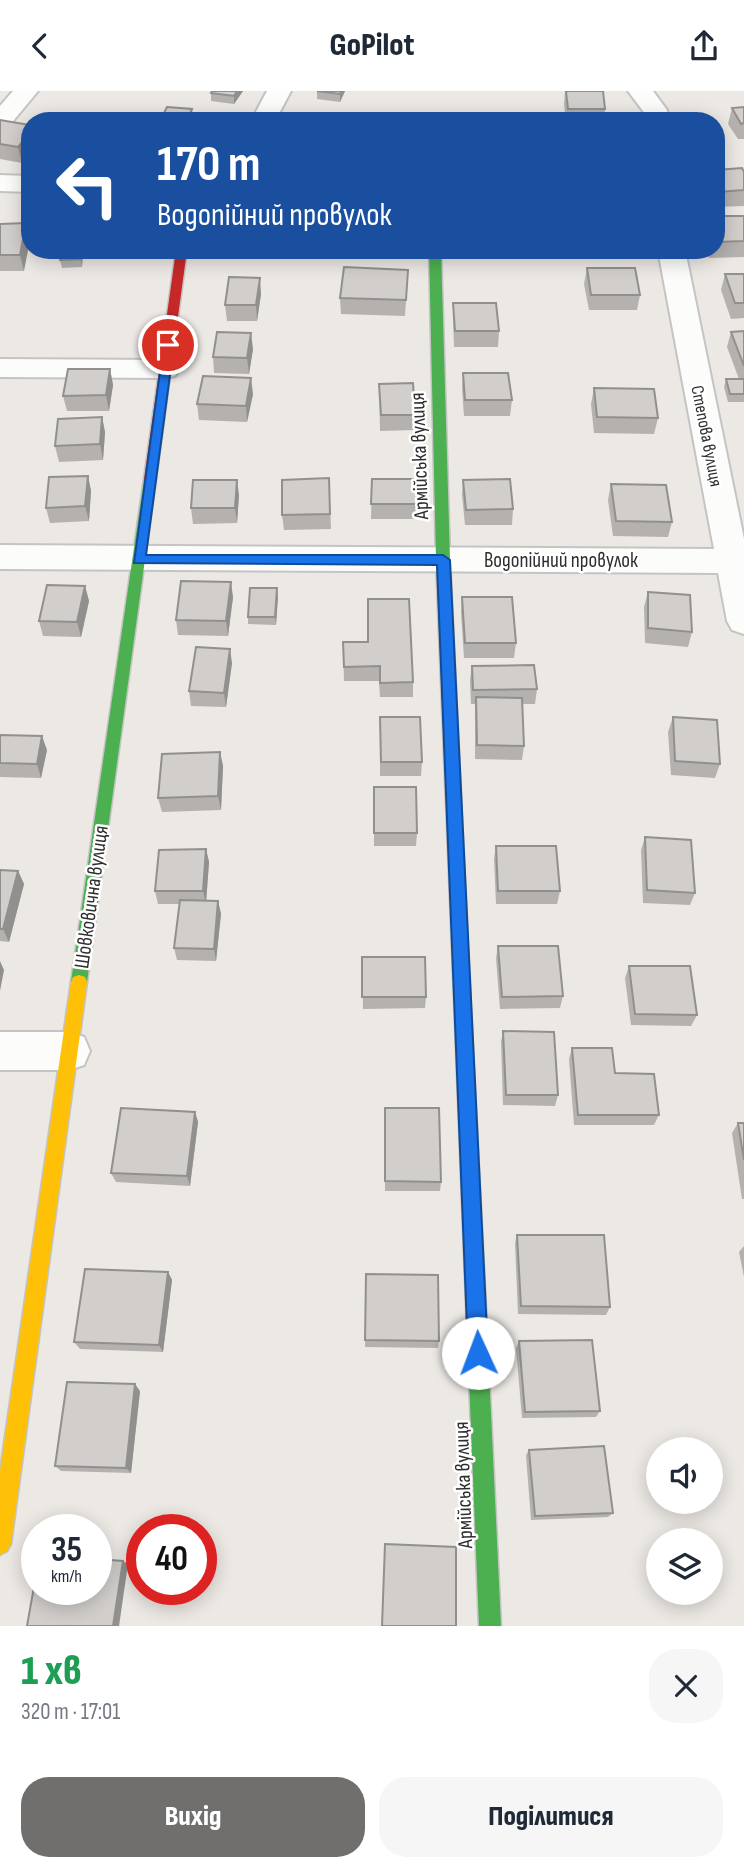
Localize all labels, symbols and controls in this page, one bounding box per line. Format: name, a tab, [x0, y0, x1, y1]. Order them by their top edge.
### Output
text: GoPilot	[330, 26, 414, 65]
icon: back	[21, 27, 59, 65]
icon: share	[685, 27, 723, 65]
text: 170 m	[157, 136, 261, 195]
icon: left	[42, 140, 133, 231]
text: Водопійний провулок	[157, 196, 392, 235]
pin	[138, 315, 198, 375]
icon: arrive	[149, 326, 187, 364]
street label: Степова вулиця	[686, 384, 727, 488]
street label: Армійська вулиця	[405, 392, 434, 521]
street label: Водопійний провулок	[484, 548, 638, 573]
street label: Шовковична вулиця	[69, 824, 114, 970]
position arrow	[441, 1316, 515, 1390]
street label: Армійська вулиця	[449, 1421, 478, 1550]
map controls	[646, 1437, 723, 1605]
button: sound	[646, 1437, 723, 1514]
speed limit sign: 40	[126, 1514, 217, 1605]
button: layers	[646, 1528, 723, 1605]
text: 35	[51, 1529, 82, 1572]
text: km/h	[51, 1566, 82, 1587]
text: 1 хв	[21, 1646, 82, 1697]
button: close	[649, 1649, 723, 1723]
text: 320 m · 17:01	[21, 1698, 120, 1726]
button: Вихід	[21, 1777, 365, 1857]
button: Поділитися	[379, 1777, 723, 1857]

